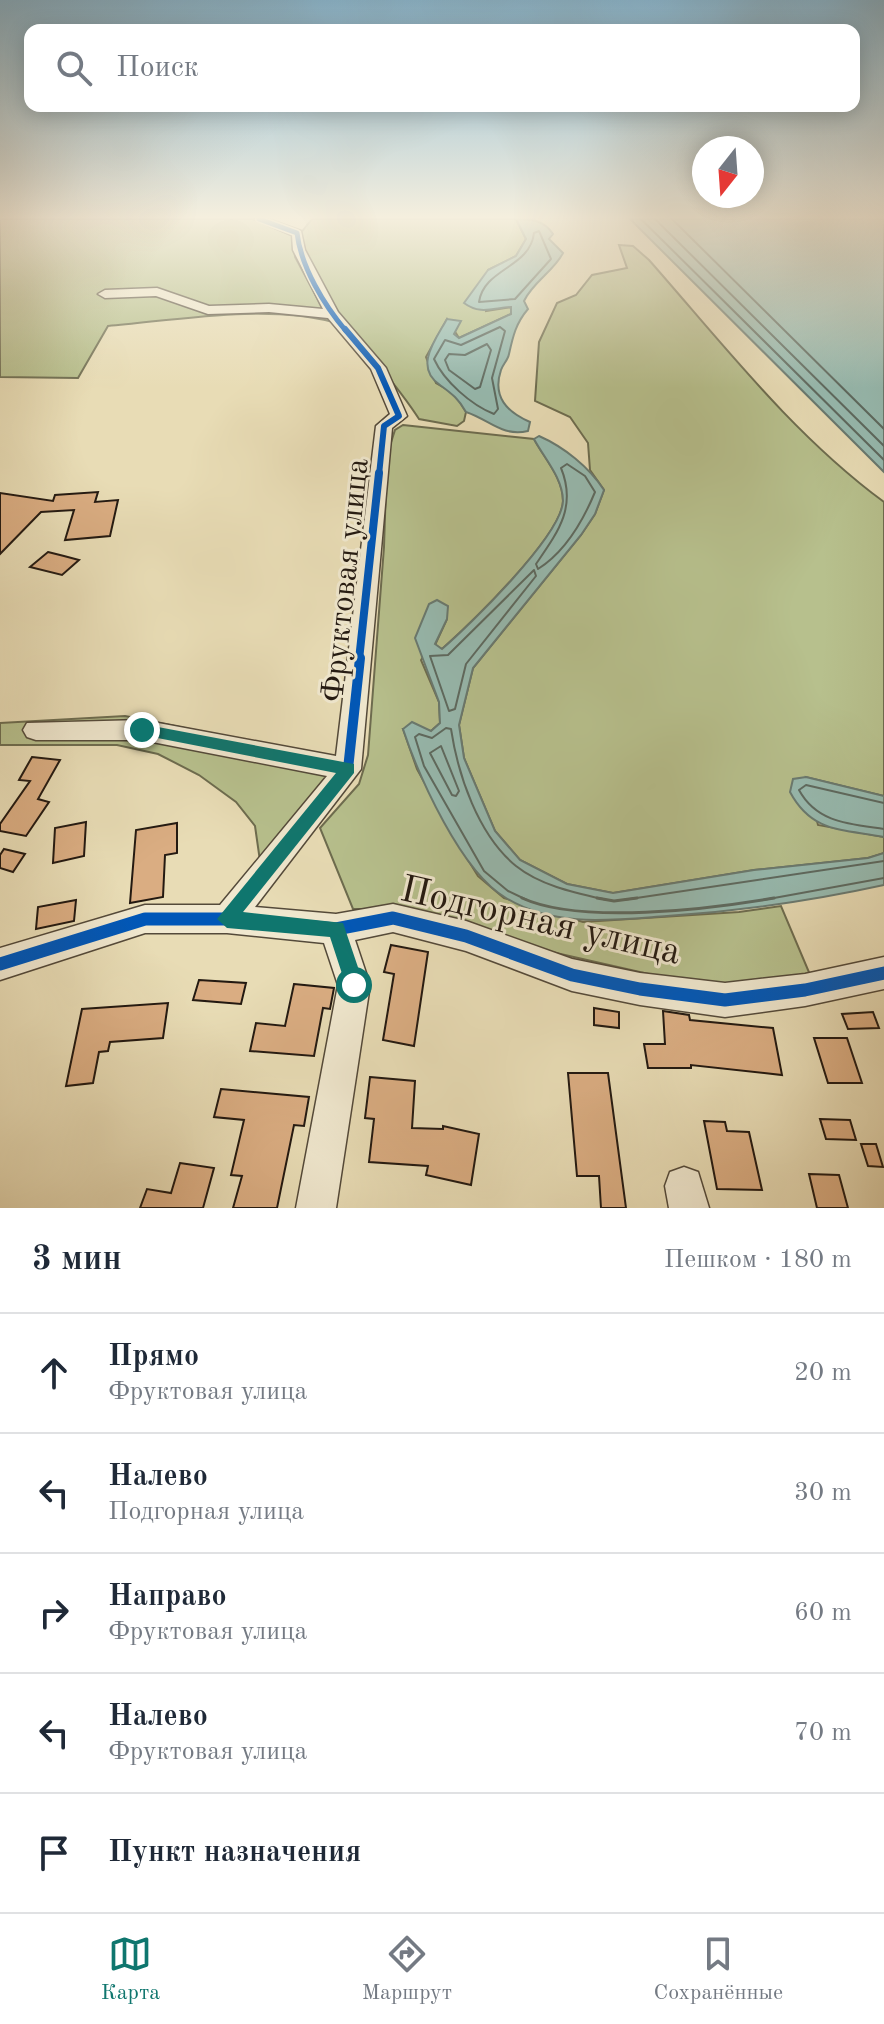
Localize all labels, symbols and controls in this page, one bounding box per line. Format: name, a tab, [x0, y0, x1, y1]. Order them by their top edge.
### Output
search box	[24, 24, 860, 112]
icon: search	[52, 46, 96, 90]
text: Поиск	[116, 53, 199, 83]
north arrow	[692, 136, 764, 208]
street label: Фруктовая улица	[318, 456, 376, 704]
route end	[124, 712, 160, 748]
street label: Подгорная улица	[396, 871, 684, 973]
route start	[336, 967, 372, 1003]
text: 3 мин	[32, 1243, 122, 1277]
text: Пешком · 180 m	[664, 1247, 852, 1273]
text: Прямо	[108, 1342, 199, 1372]
icon: ahead	[32, 1351, 76, 1395]
text: 20 m	[794, 1360, 852, 1386]
text: Фруктовая улица	[108, 1379, 307, 1405]
text: Налево	[108, 1462, 208, 1492]
icon: left	[32, 1471, 76, 1515]
text: 30 m	[794, 1480, 852, 1506]
text: Подгорная улица	[108, 1499, 304, 1525]
text: Направо	[108, 1582, 227, 1612]
icon: right	[32, 1591, 76, 1635]
text: 60 m	[794, 1600, 852, 1626]
text: Фруктовая улица	[108, 1619, 307, 1645]
text: Налево	[108, 1702, 208, 1732]
icon: left	[32, 1711, 76, 1755]
text: 70 m	[794, 1720, 852, 1746]
text: Фруктовая улица	[108, 1739, 307, 1765]
icon: arrive	[32, 1831, 76, 1875]
text: Пункт назначения	[108, 1838, 361, 1868]
tab: Карта	[101, 1932, 160, 2007]
tab: Маршрут	[362, 1932, 452, 2007]
tab: Сохранённые	[653, 1932, 783, 2007]

